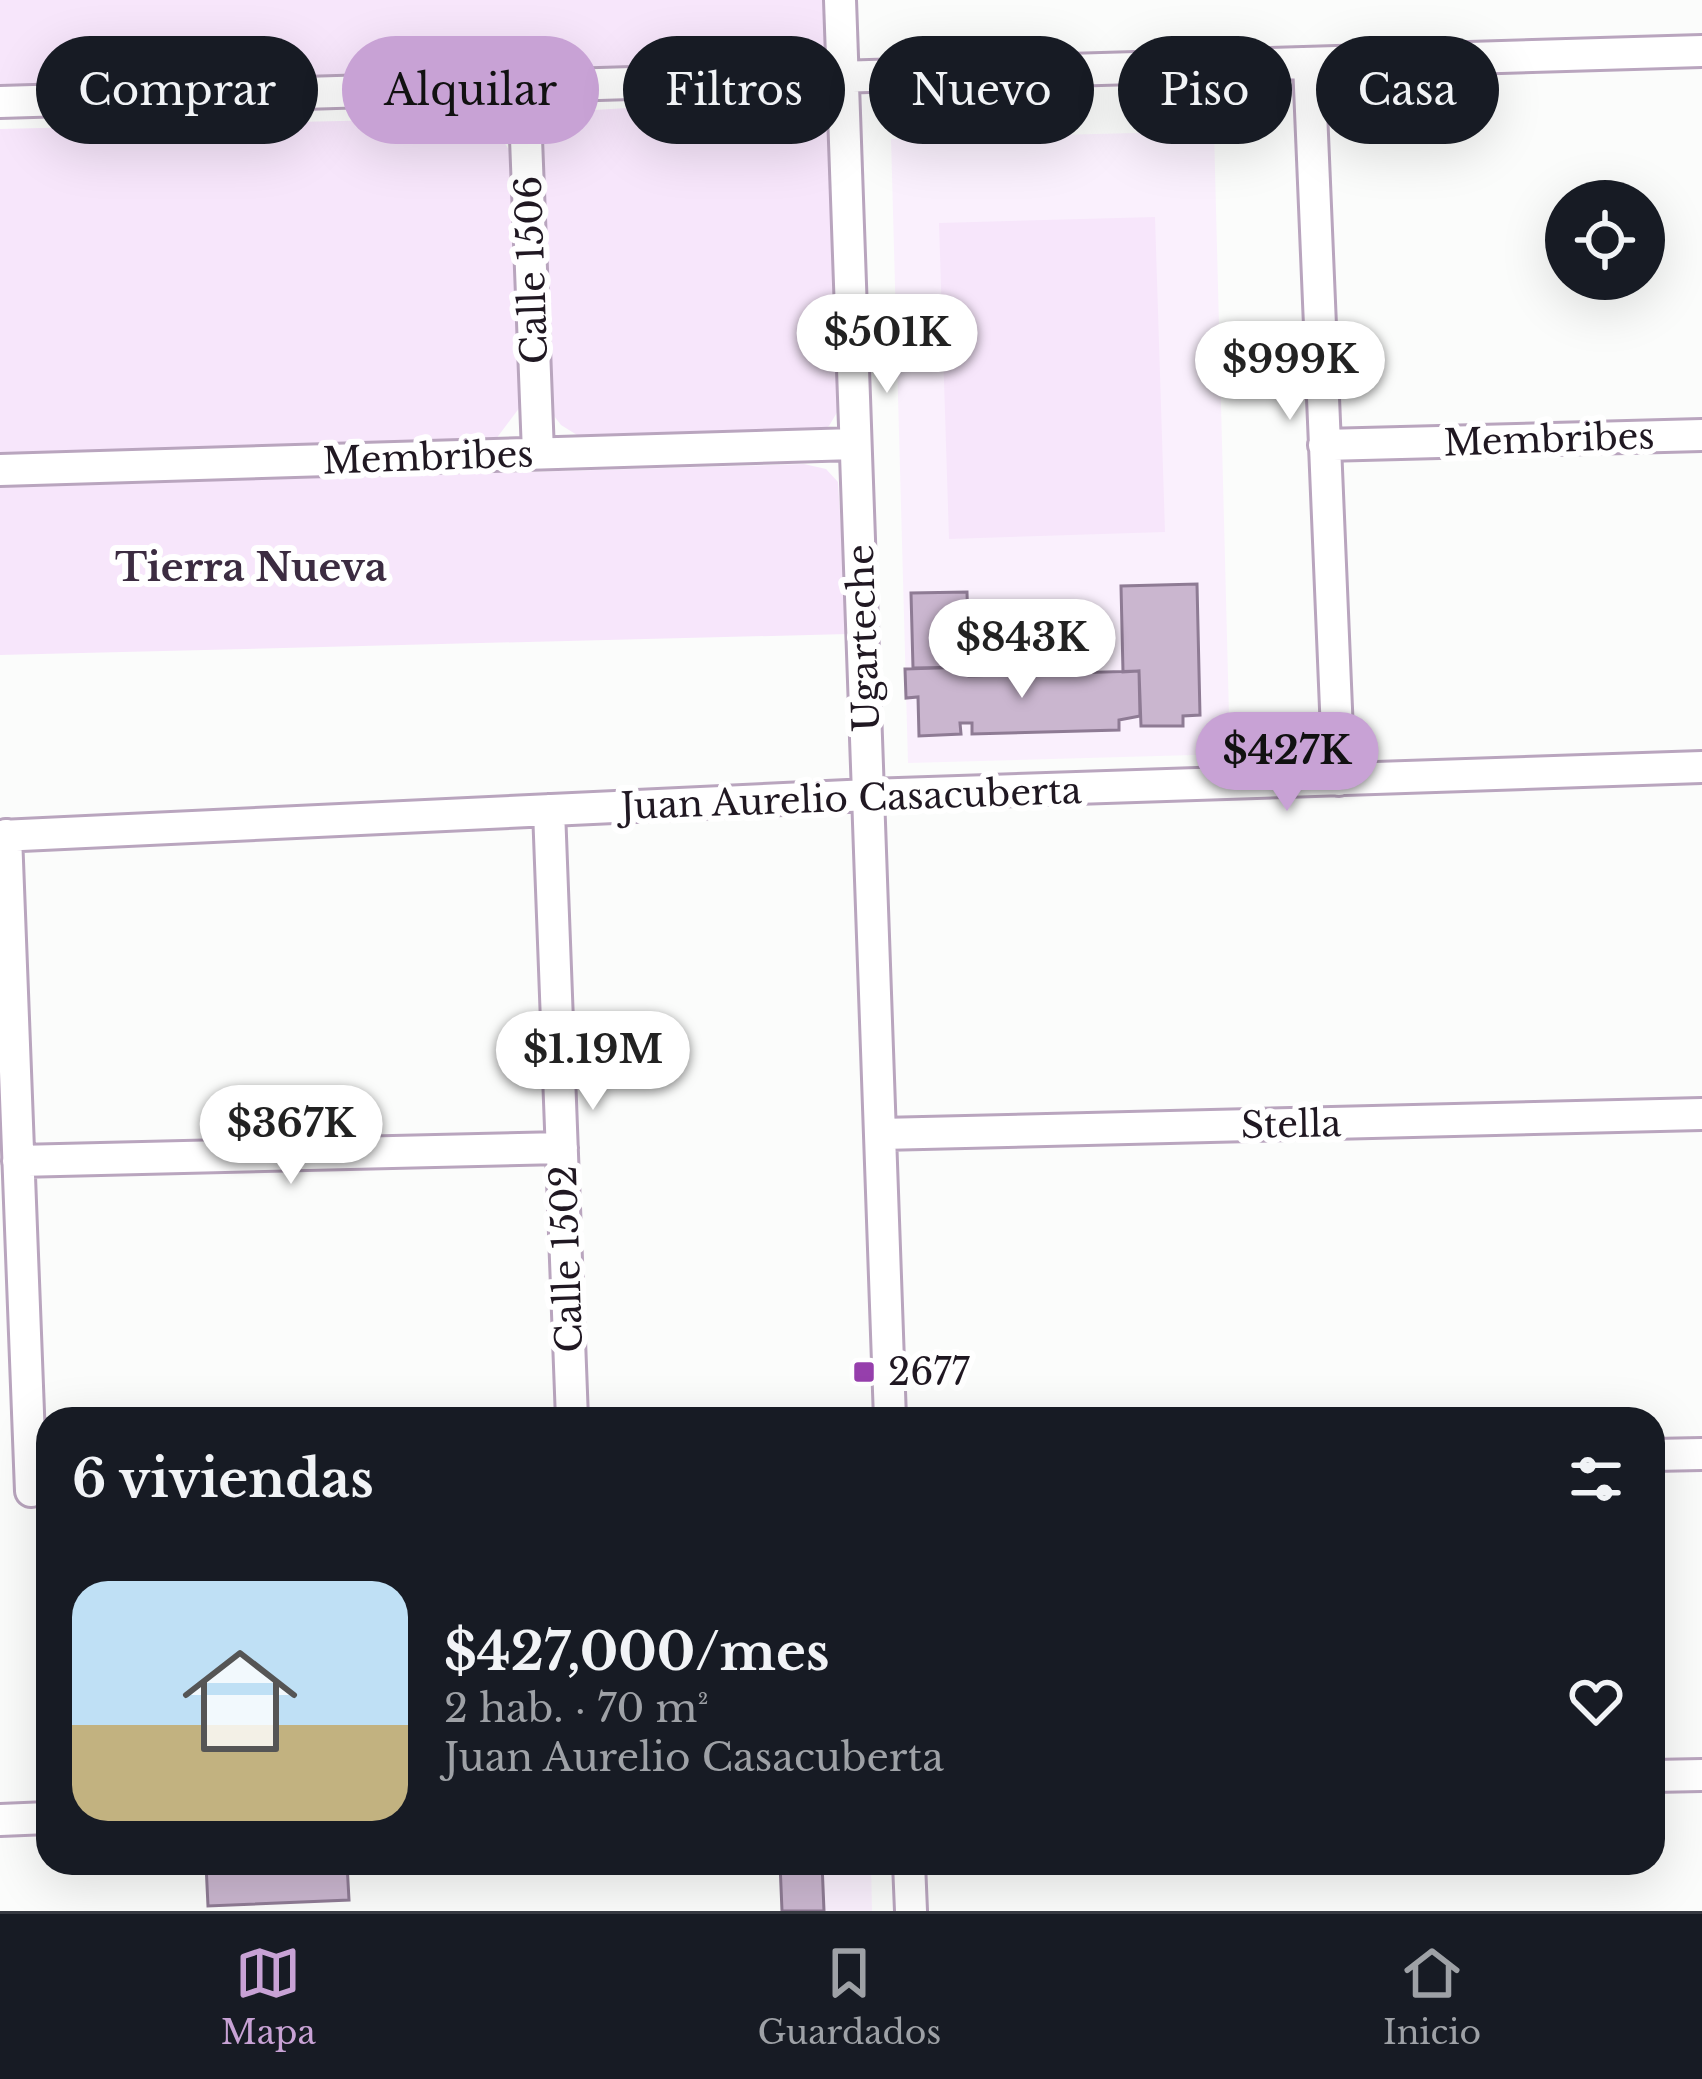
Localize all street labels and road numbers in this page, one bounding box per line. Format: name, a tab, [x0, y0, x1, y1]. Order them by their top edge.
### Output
street label: Calle 1506	[506, 175, 557, 365]
street label: Membribes	[1443, 413, 1655, 466]
street label: Membribes	[322, 431, 534, 484]
street label: Ugarteche	[838, 544, 889, 732]
street label: Juan Aurelio Casacuberta	[616, 768, 1082, 829]
street label: Stella	[1240, 1101, 1342, 1148]
street label: Calle 1502	[541, 1164, 592, 1353]

